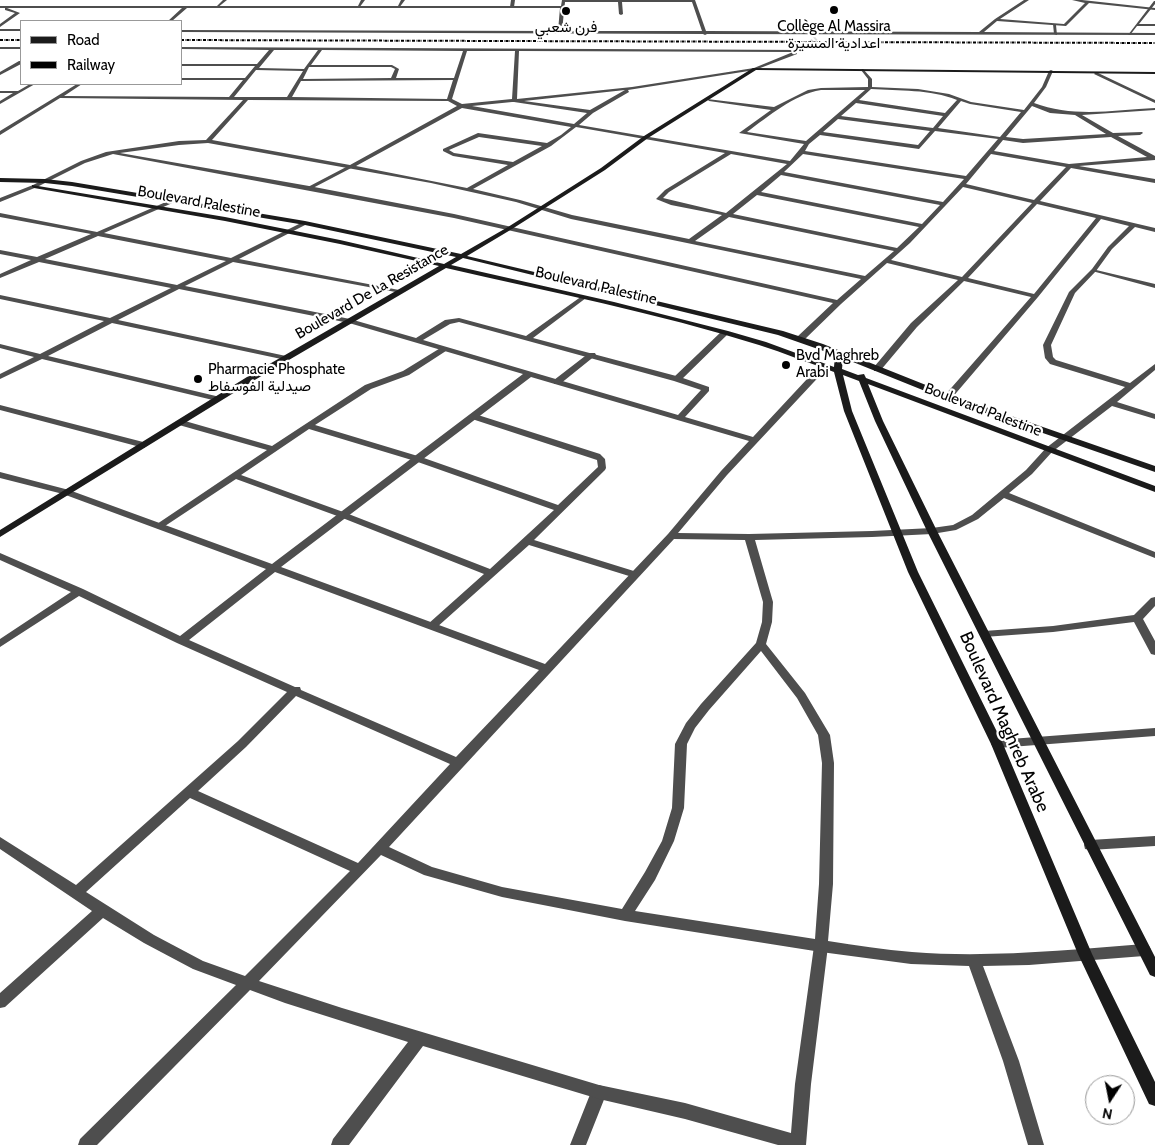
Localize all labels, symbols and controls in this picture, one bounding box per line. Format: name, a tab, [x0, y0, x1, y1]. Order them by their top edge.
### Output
marker: Collège Al Massira اعدادية المسيرة	[828, 4, 840, 16]
marker: فرن شعبي	[560, 5, 572, 17]
place label: Collège Al Massira اعدادية المسيرة	[777, 18, 891, 53]
place label: فرن شعبي	[535, 19, 597, 37]
legend	[20, 20, 182, 85]
text: Road	[67, 31, 100, 49]
text: Railway	[67, 56, 115, 74]
street label: Boulevard Palestine	[136, 182, 262, 222]
street label: Boulevard De La Resistance	[292, 241, 452, 343]
street label: Boulevard Palestine	[534, 263, 658, 309]
place label: Bvd Maghreb Arabi	[796, 347, 879, 382]
marker: Bvd Maghreb Arabi	[780, 359, 792, 371]
place label: Pharmacie Phosphate صيدلية الفوسفاط	[208, 361, 345, 396]
marker: Pharmacie Phosphate صيدلية الفوسفاط	[192, 373, 204, 385]
street label: Boulevard Palestine	[922, 379, 1044, 441]
street label: Boulevard Maghreb Arabe	[954, 628, 1054, 816]
north arrow	[1085, 1075, 1135, 1125]
text: N	[1101, 1104, 1114, 1124]

